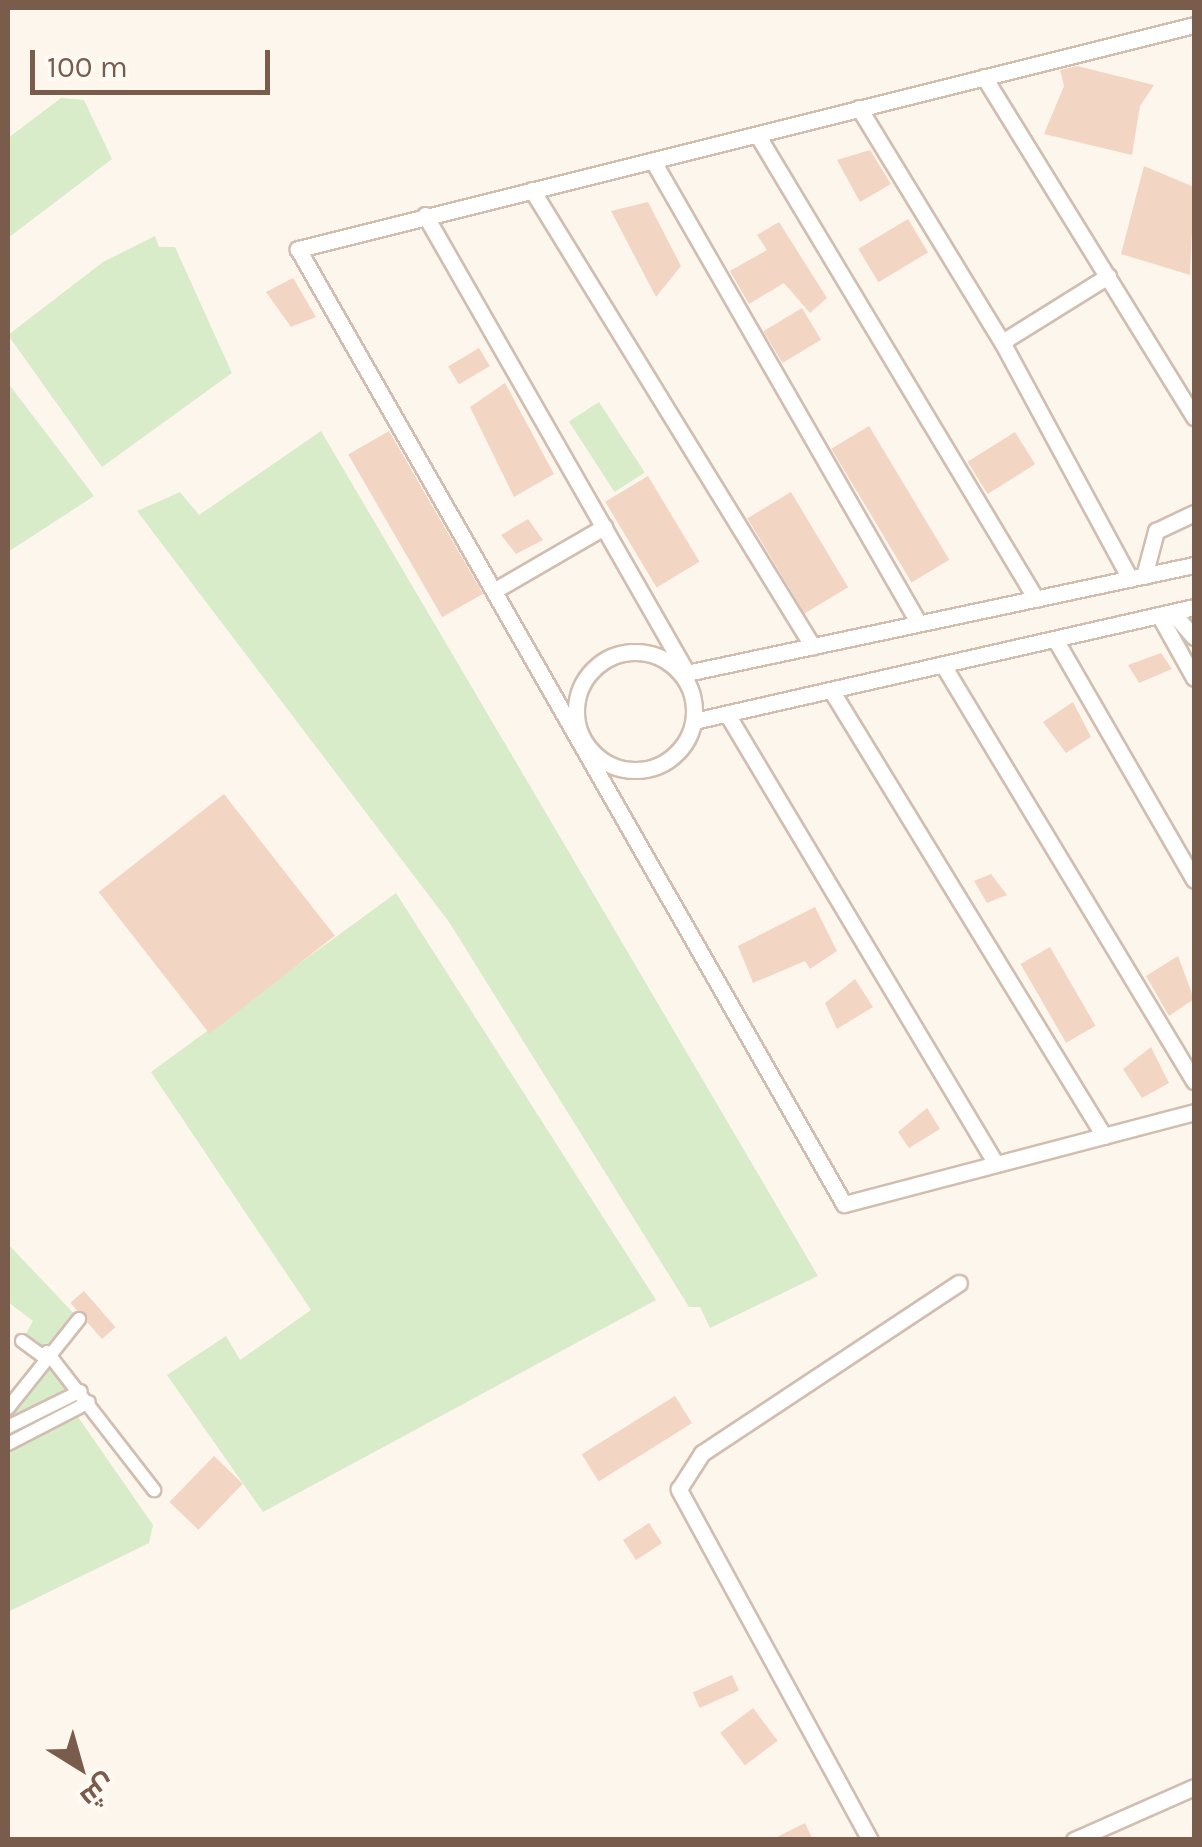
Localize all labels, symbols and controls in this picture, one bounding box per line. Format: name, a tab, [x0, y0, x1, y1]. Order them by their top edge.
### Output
scale bar	[35, 30, 275, 92]
text: 100 m	[47, 49, 128, 85]
north arrow	[30, 1717, 130, 1817]
text: ش	[74, 1767, 123, 1815]

